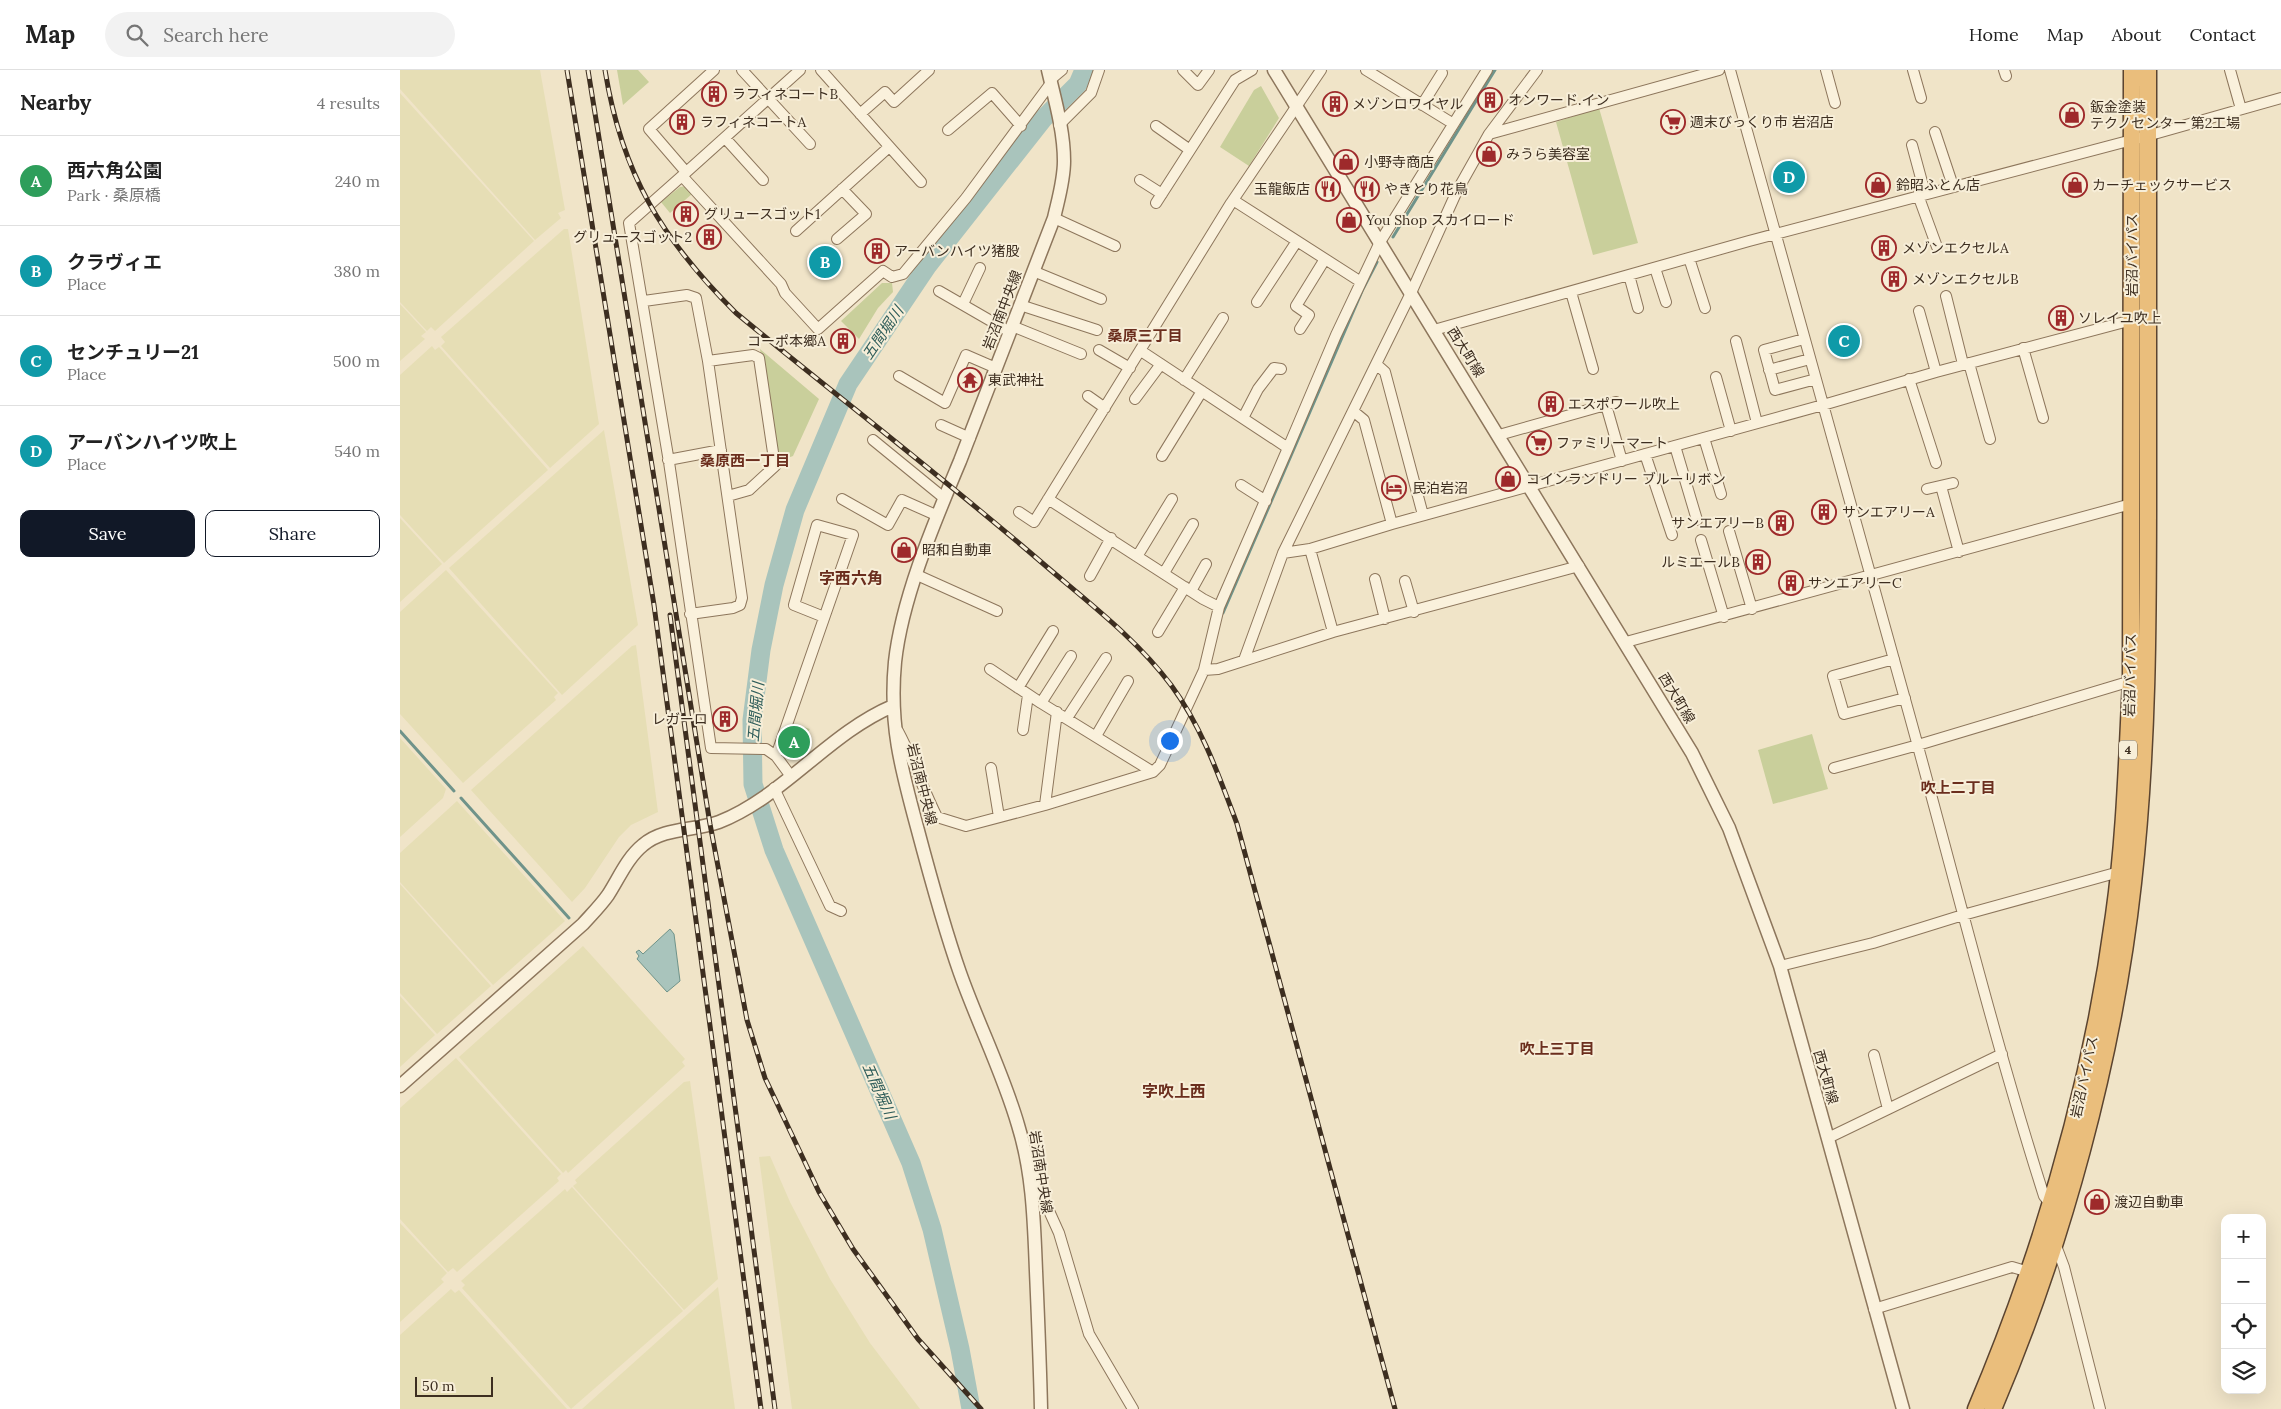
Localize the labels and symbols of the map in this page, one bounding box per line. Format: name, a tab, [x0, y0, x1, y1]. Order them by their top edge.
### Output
building icon: ラフィネコートB	[701, 81, 727, 107]
place label: ラフィネコートB	[732, 85, 838, 103]
building icon: オンワード.イン	[1477, 87, 1503, 113]
building icon: メゾンロワイヤル	[1322, 91, 1348, 117]
place label: オンワード.イン	[1508, 91, 1609, 109]
place label: メゾンロワイヤル	[1352, 95, 1464, 113]
place label: 鈑金塗装 テクノセンター 第2工場	[2090, 98, 2240, 132]
shop icon: 鈑金塗装 テクノセンター 第2工場	[2059, 102, 2085, 128]
building icon: ラフィネコートA	[669, 109, 695, 135]
supermarket icon: 週末びっくり市 岩沼店	[1660, 109, 1686, 135]
place label: ラフィネコートA	[700, 113, 806, 131]
place label: 週末びっくり市 岩沼店	[1690, 113, 1834, 131]
shop icon: みうら美容室	[1476, 141, 1502, 167]
place label: みうら美容室	[1506, 145, 1590, 163]
shop icon: 小野寺商店	[1333, 149, 1359, 175]
place label: 小野寺商店	[1364, 153, 1434, 171]
pin: D	[1773, 158, 1805, 196]
shop icon: 鈴昭ふとん店	[1865, 172, 1891, 198]
shop icon: カーチェックサービス	[2062, 172, 2088, 198]
restaurant icon: 玉龍飯店	[1315, 176, 1341, 202]
restaurant icon: やきとり花鳥	[1354, 176, 1380, 202]
place label: 鈴昭ふとん店	[1896, 176, 1980, 194]
place label: カーチェックサービス	[2092, 176, 2232, 194]
place label: 玉龍飯店	[1254, 180, 1310, 198]
place label: やきとり花鳥	[1384, 180, 1468, 198]
building icon: グリュースゴット1	[673, 201, 699, 227]
place label: グリュースゴット1	[704, 205, 820, 223]
shop icon: You Shop スカイロード	[1336, 207, 1362, 233]
place label: You Shop スカイロード	[1365, 211, 1515, 229]
street label: 岩沼バイパス	[2123, 213, 2141, 297]
building icon: グリュースゴット2	[696, 224, 722, 250]
place label: グリュースゴット2	[573, 228, 692, 246]
building icon: メゾンエクセルA	[1871, 235, 1897, 261]
building icon: アーバンハイツ猪股	[864, 238, 890, 264]
place label: メゾンエクセルA	[1902, 239, 2009, 257]
place label: アーバンハイツ猪股	[894, 242, 1019, 260]
pin: B	[809, 243, 841, 281]
building icon: メゾンエクセルB	[1881, 266, 1907, 292]
street label: 岩沼南中央線	[979, 268, 1025, 352]
place label: メゾンエクセルB	[1912, 270, 2019, 288]
water label: 五間堀川	[858, 301, 908, 363]
building icon: ソレイユ吹上	[2048, 305, 2074, 331]
place label: ソレイユ吹上	[2078, 309, 2162, 327]
pin: C	[1828, 322, 1860, 360]
street label: 西大町線	[1444, 323, 1488, 381]
district label: 桑原三丁目	[1107, 326, 1183, 345]
building icon: コーポ本郷A	[830, 328, 856, 354]
place label: コーポ本郷A	[747, 332, 826, 350]
temple icon: 東武神社	[957, 367, 983, 393]
place label: 東武神社	[988, 371, 1044, 389]
building icon: エスポワール吹上	[1538, 391, 1564, 417]
place label: エスポワール吹上	[1568, 395, 1680, 413]
supermarket icon: ファミリーマート	[1526, 430, 1552, 456]
place label: ファミリーマート	[1556, 434, 1668, 452]
district label: 桑原西一丁目	[700, 451, 790, 470]
shop icon: コインランドリー ブルーリボン	[1495, 466, 1521, 492]
place label: コインランドリー ブルーリボン	[1526, 470, 1726, 488]
hotel icon: 民泊岩沼	[1381, 475, 1407, 501]
place label: 民泊岩沼	[1412, 479, 1468, 497]
building icon: サンエアリーA	[1811, 499, 1837, 525]
place label: サンエアリーA	[1842, 503, 1935, 521]
building icon: サンエアリーB	[1768, 510, 1794, 536]
place label: サンエアリーB	[1671, 514, 1764, 532]
shop icon: 昭和自動車	[891, 537, 917, 563]
place label: 昭和自動車	[922, 541, 992, 559]
building icon: ルミエールB	[1745, 549, 1771, 575]
place label: ルミエールB	[1661, 553, 1740, 571]
district label: 字西六角	[819, 568, 883, 588]
building icon: サンエアリーC	[1778, 570, 1804, 596]
place label: サンエアリーC	[1808, 574, 1902, 592]
street label: 岩沼バイパス	[2120, 633, 2140, 717]
street label: 西大町線	[1655, 669, 1699, 727]
water label: 五間堀川	[743, 679, 768, 743]
building icon: レガーロ	[712, 706, 738, 732]
place label: レガーロ	[652, 710, 708, 728]
pin: A	[778, 723, 810, 761]
your location	[1157, 728, 1183, 754]
road number: 4	[2119, 740, 2137, 760]
street label: 岩沼南中央線	[903, 741, 941, 827]
district label: 吹上二丁目	[1920, 778, 1996, 797]
street label: 岩沼バイパス	[2066, 1034, 2102, 1120]
district label: 吹上三丁目	[1519, 1039, 1595, 1058]
street label: 西大町線	[1810, 1048, 1842, 1106]
water label: 五間堀川	[859, 1060, 901, 1124]
district label: 字吹上西	[1142, 1081, 1206, 1101]
street label: 岩沼南中央線	[1026, 1129, 1056, 1215]
shop icon: 渡辺自動車	[2084, 1189, 2110, 1215]
place label: 渡辺自動車	[2114, 1193, 2184, 1211]
scale bar	[415, 1374, 492, 1397]

